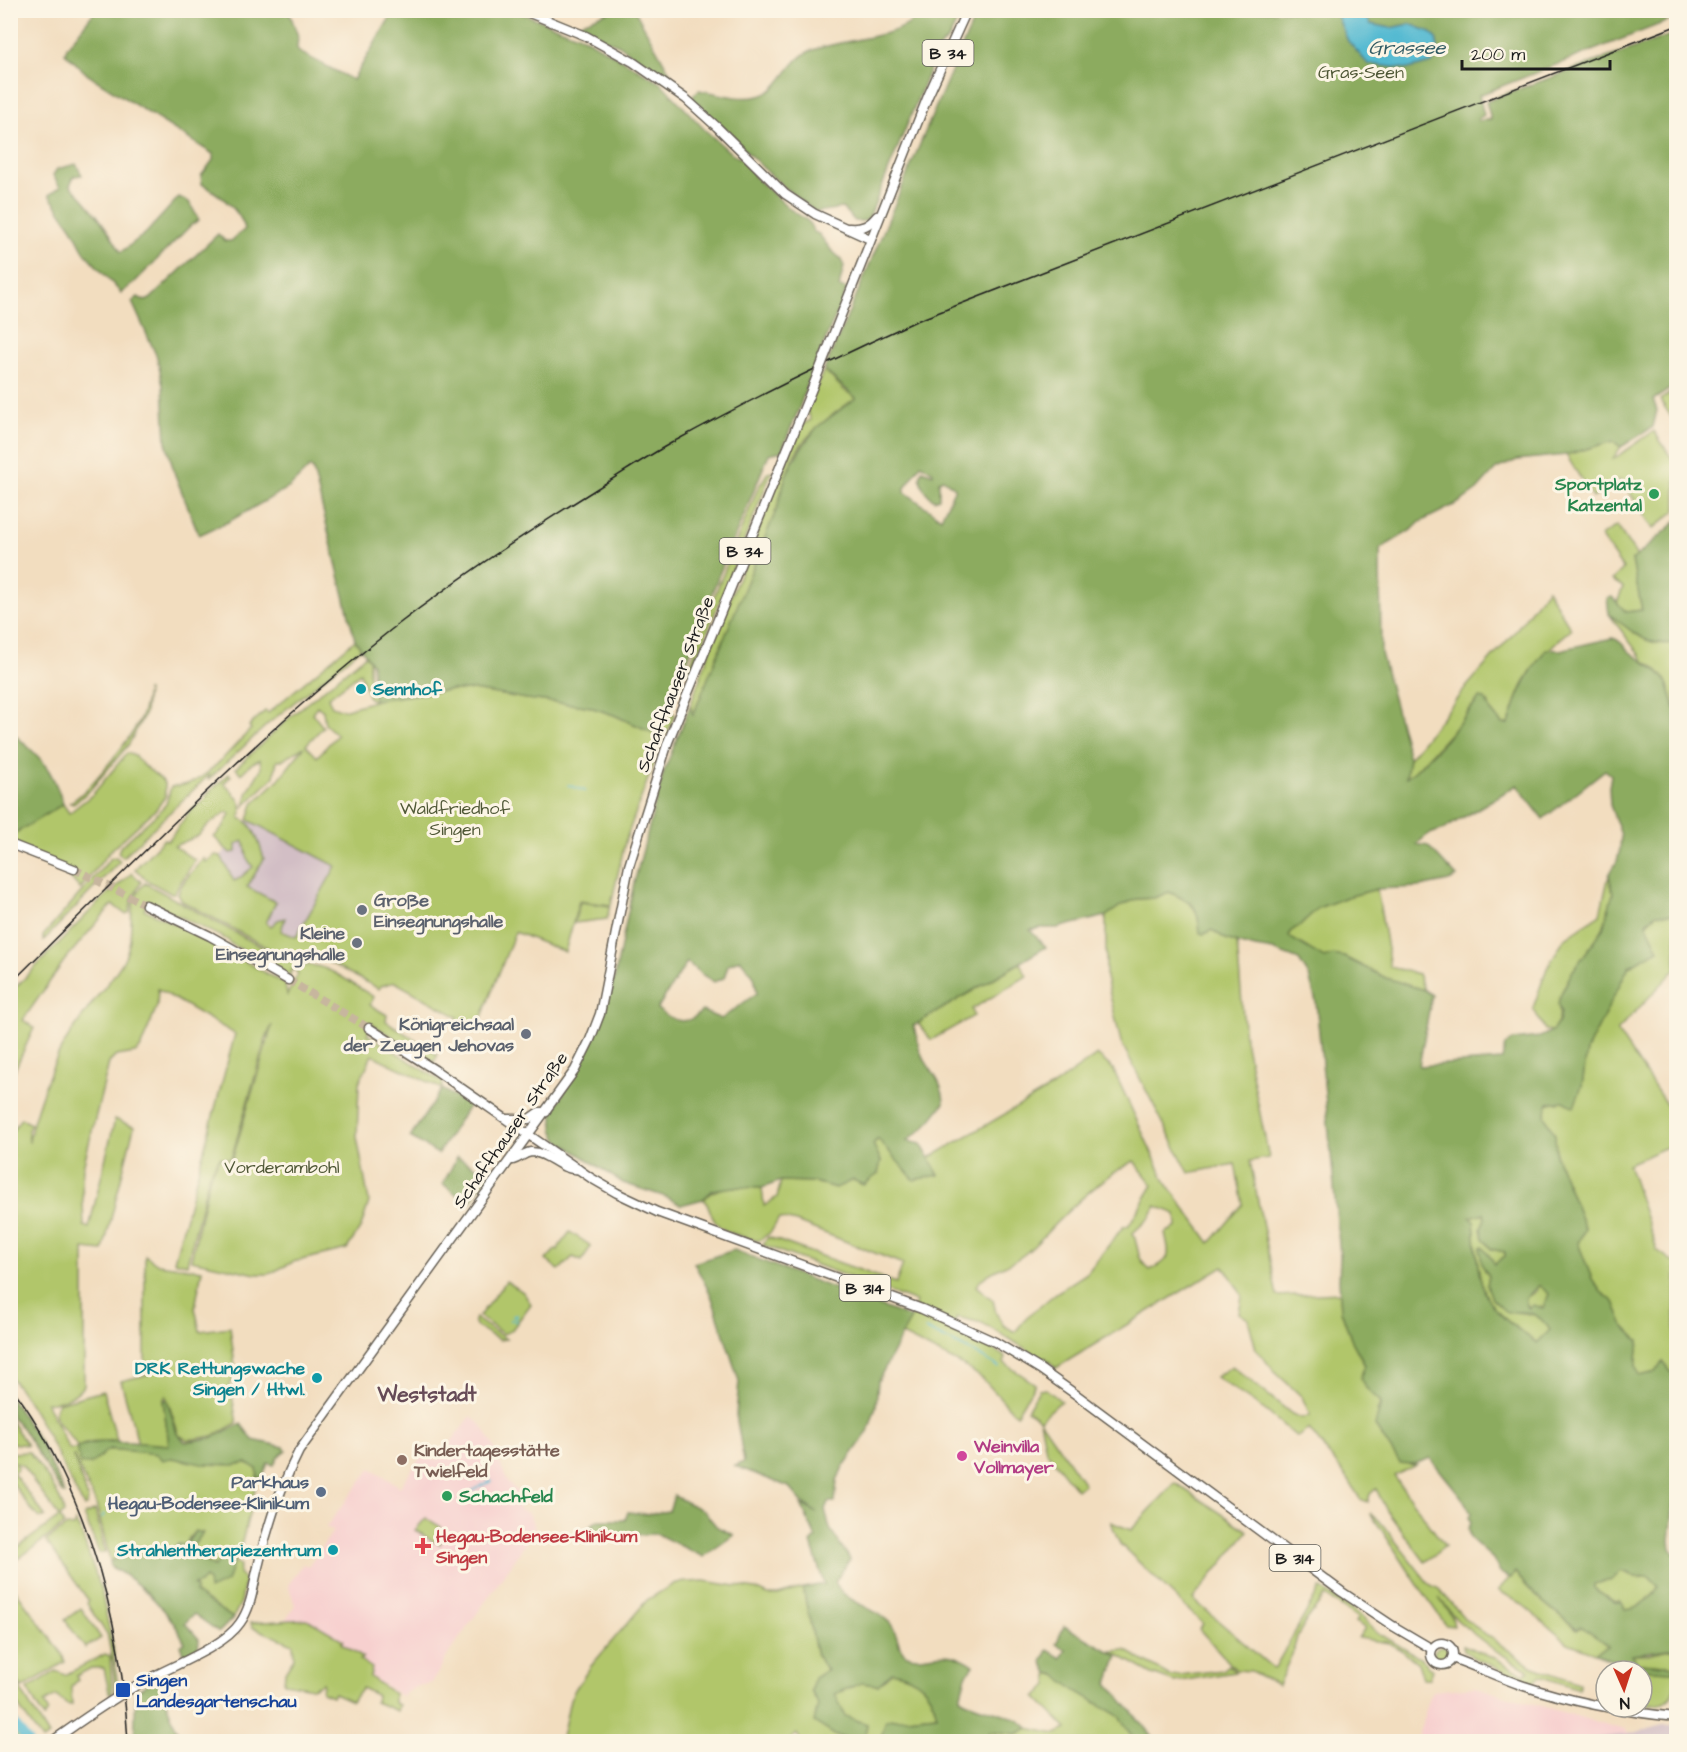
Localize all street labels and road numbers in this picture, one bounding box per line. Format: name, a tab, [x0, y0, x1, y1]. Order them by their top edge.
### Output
road number: B 34	[922, 40, 974, 66]
road number: B 34	[720, 538, 771, 564]
street label: Schaffhauser Straße	[630, 593, 721, 775]
street label: Schaffhauser Straße	[447, 1047, 574, 1214]
road number: B 314	[840, 1275, 890, 1301]
road number: B 314	[1270, 1545, 1320, 1571]

